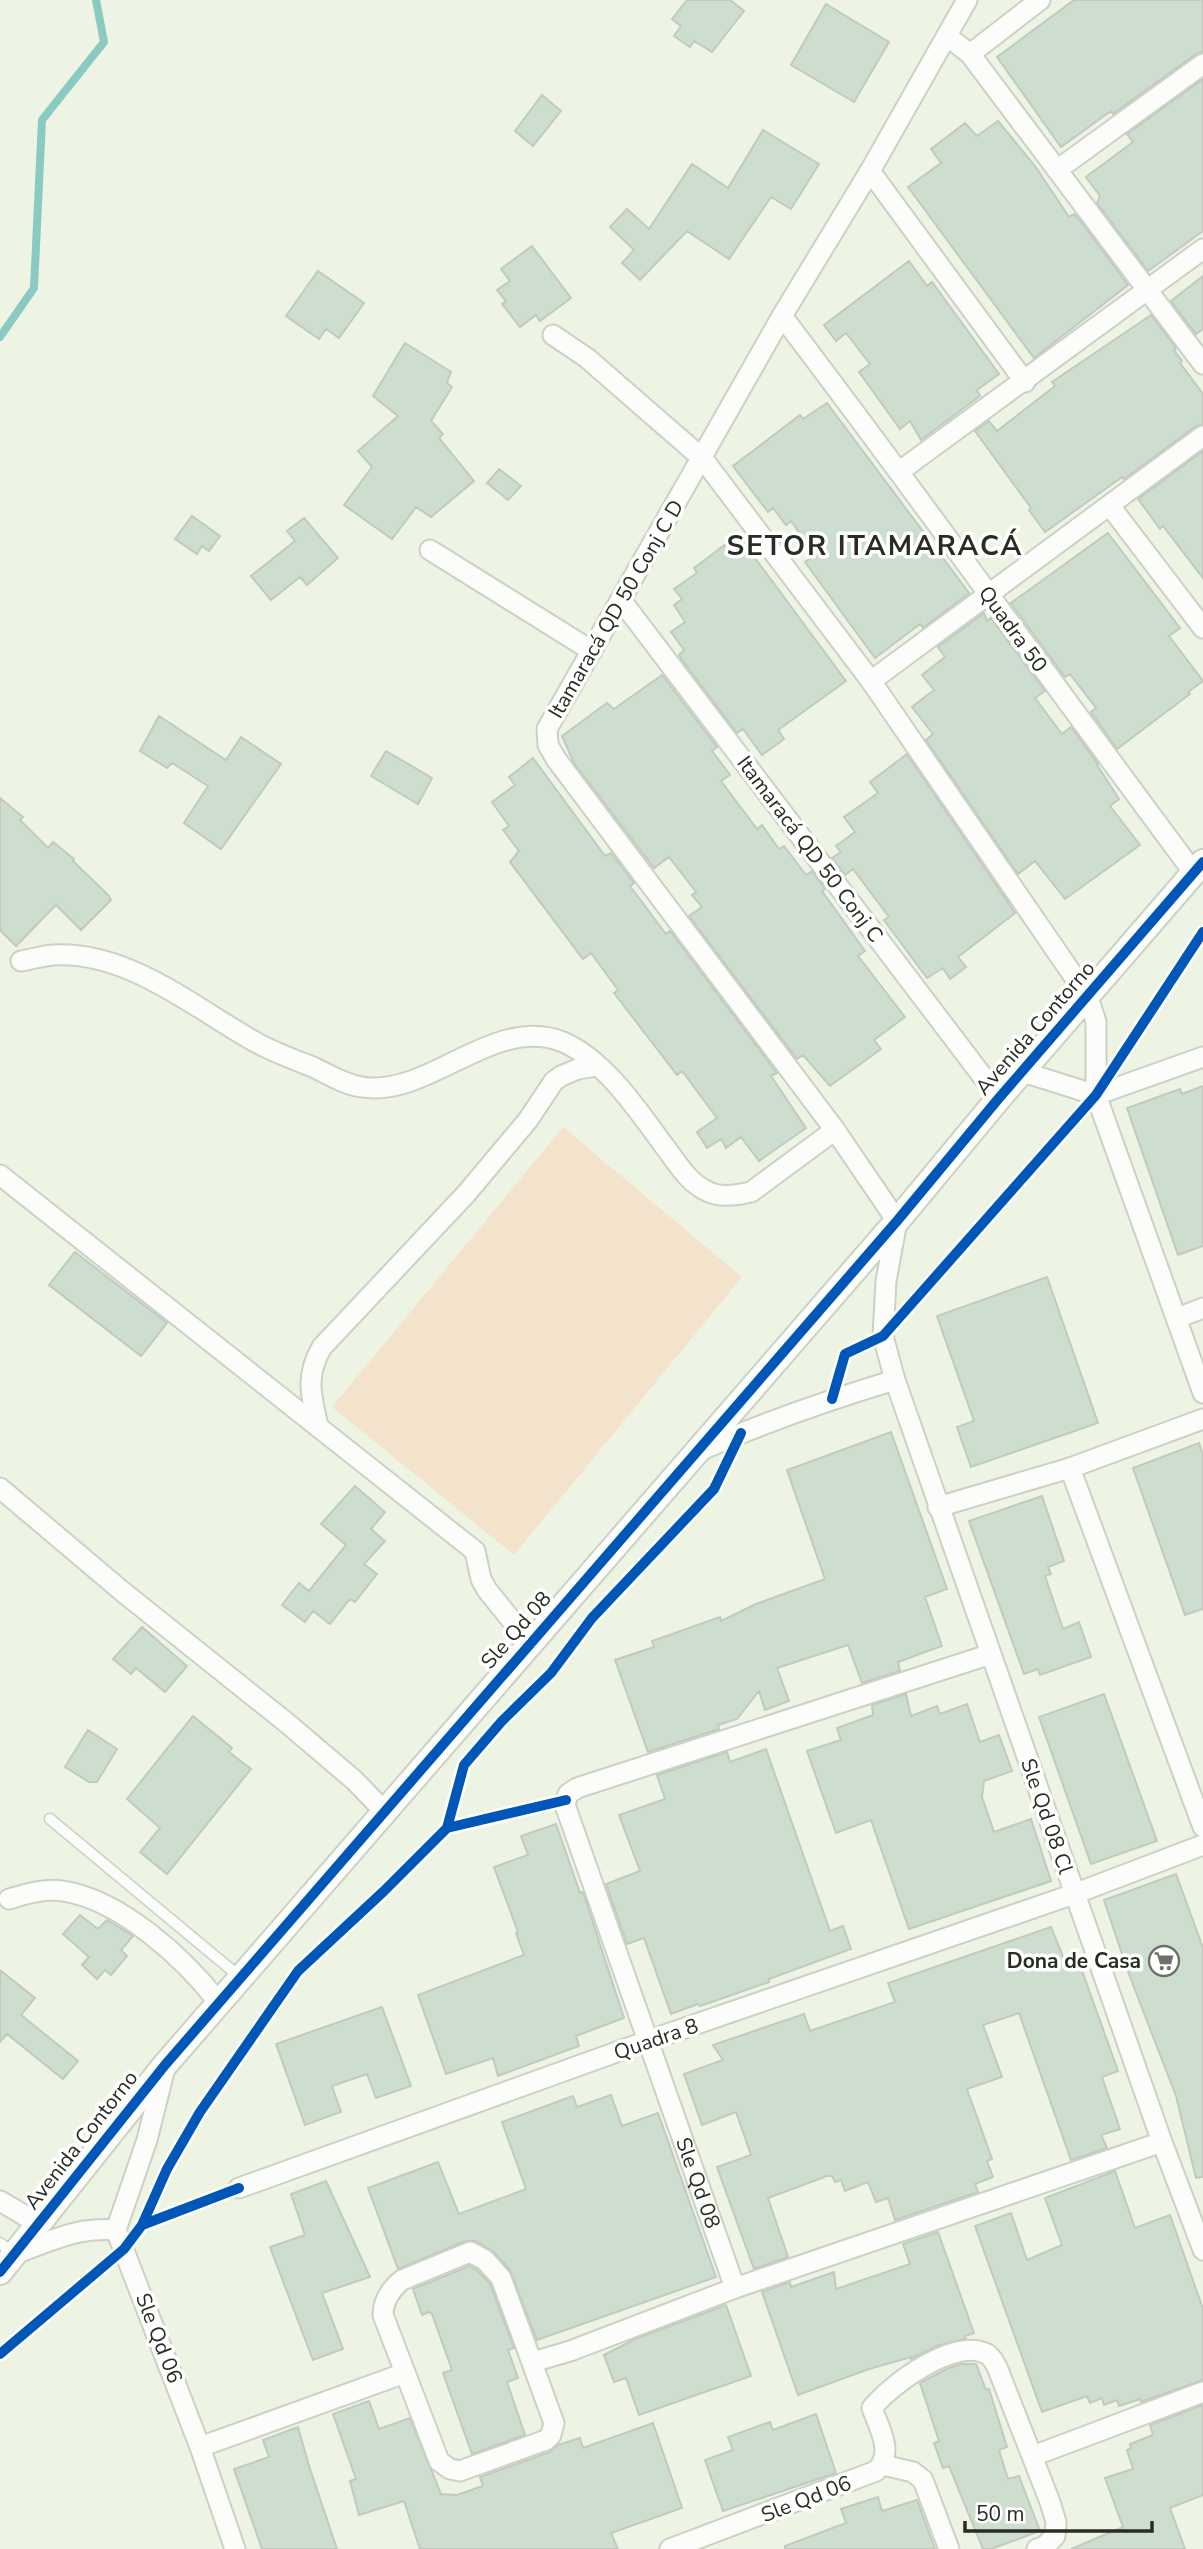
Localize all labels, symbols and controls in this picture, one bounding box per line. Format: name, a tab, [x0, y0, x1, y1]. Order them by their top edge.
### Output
street label: Itamaracá QD 50 Conj C D	[542, 495, 690, 723]
district label: SETOR ITAMARACÁ	[727, 527, 1023, 565]
street label: Quadra 50	[972, 580, 1054, 678]
street label: Itamaracá QD 50 Conj C	[731, 750, 889, 948]
street label: Avenida Contorno	[969, 955, 1101, 1101]
street label: Sle Qd 08	[474, 1585, 558, 1675]
street label: Sle Qd 08 Cl	[1014, 1755, 1080, 1878]
supermarket icon: Dona de Casa	[1147, 1944, 1181, 1978]
place label: Dona de Casa	[1007, 1947, 1141, 1975]
street label: Quadra 8	[610, 2011, 702, 2067]
street label: Avenida Contorno	[18, 2065, 144, 2215]
street label: Sle Qd 08	[669, 2134, 727, 2232]
street label: Sle Qd 06	[129, 2289, 189, 2387]
street label: Sle Qd 06	[757, 2469, 855, 2529]
scale bar	[965, 2490, 1152, 2534]
text: 50 m	[976, 2500, 1025, 2528]

